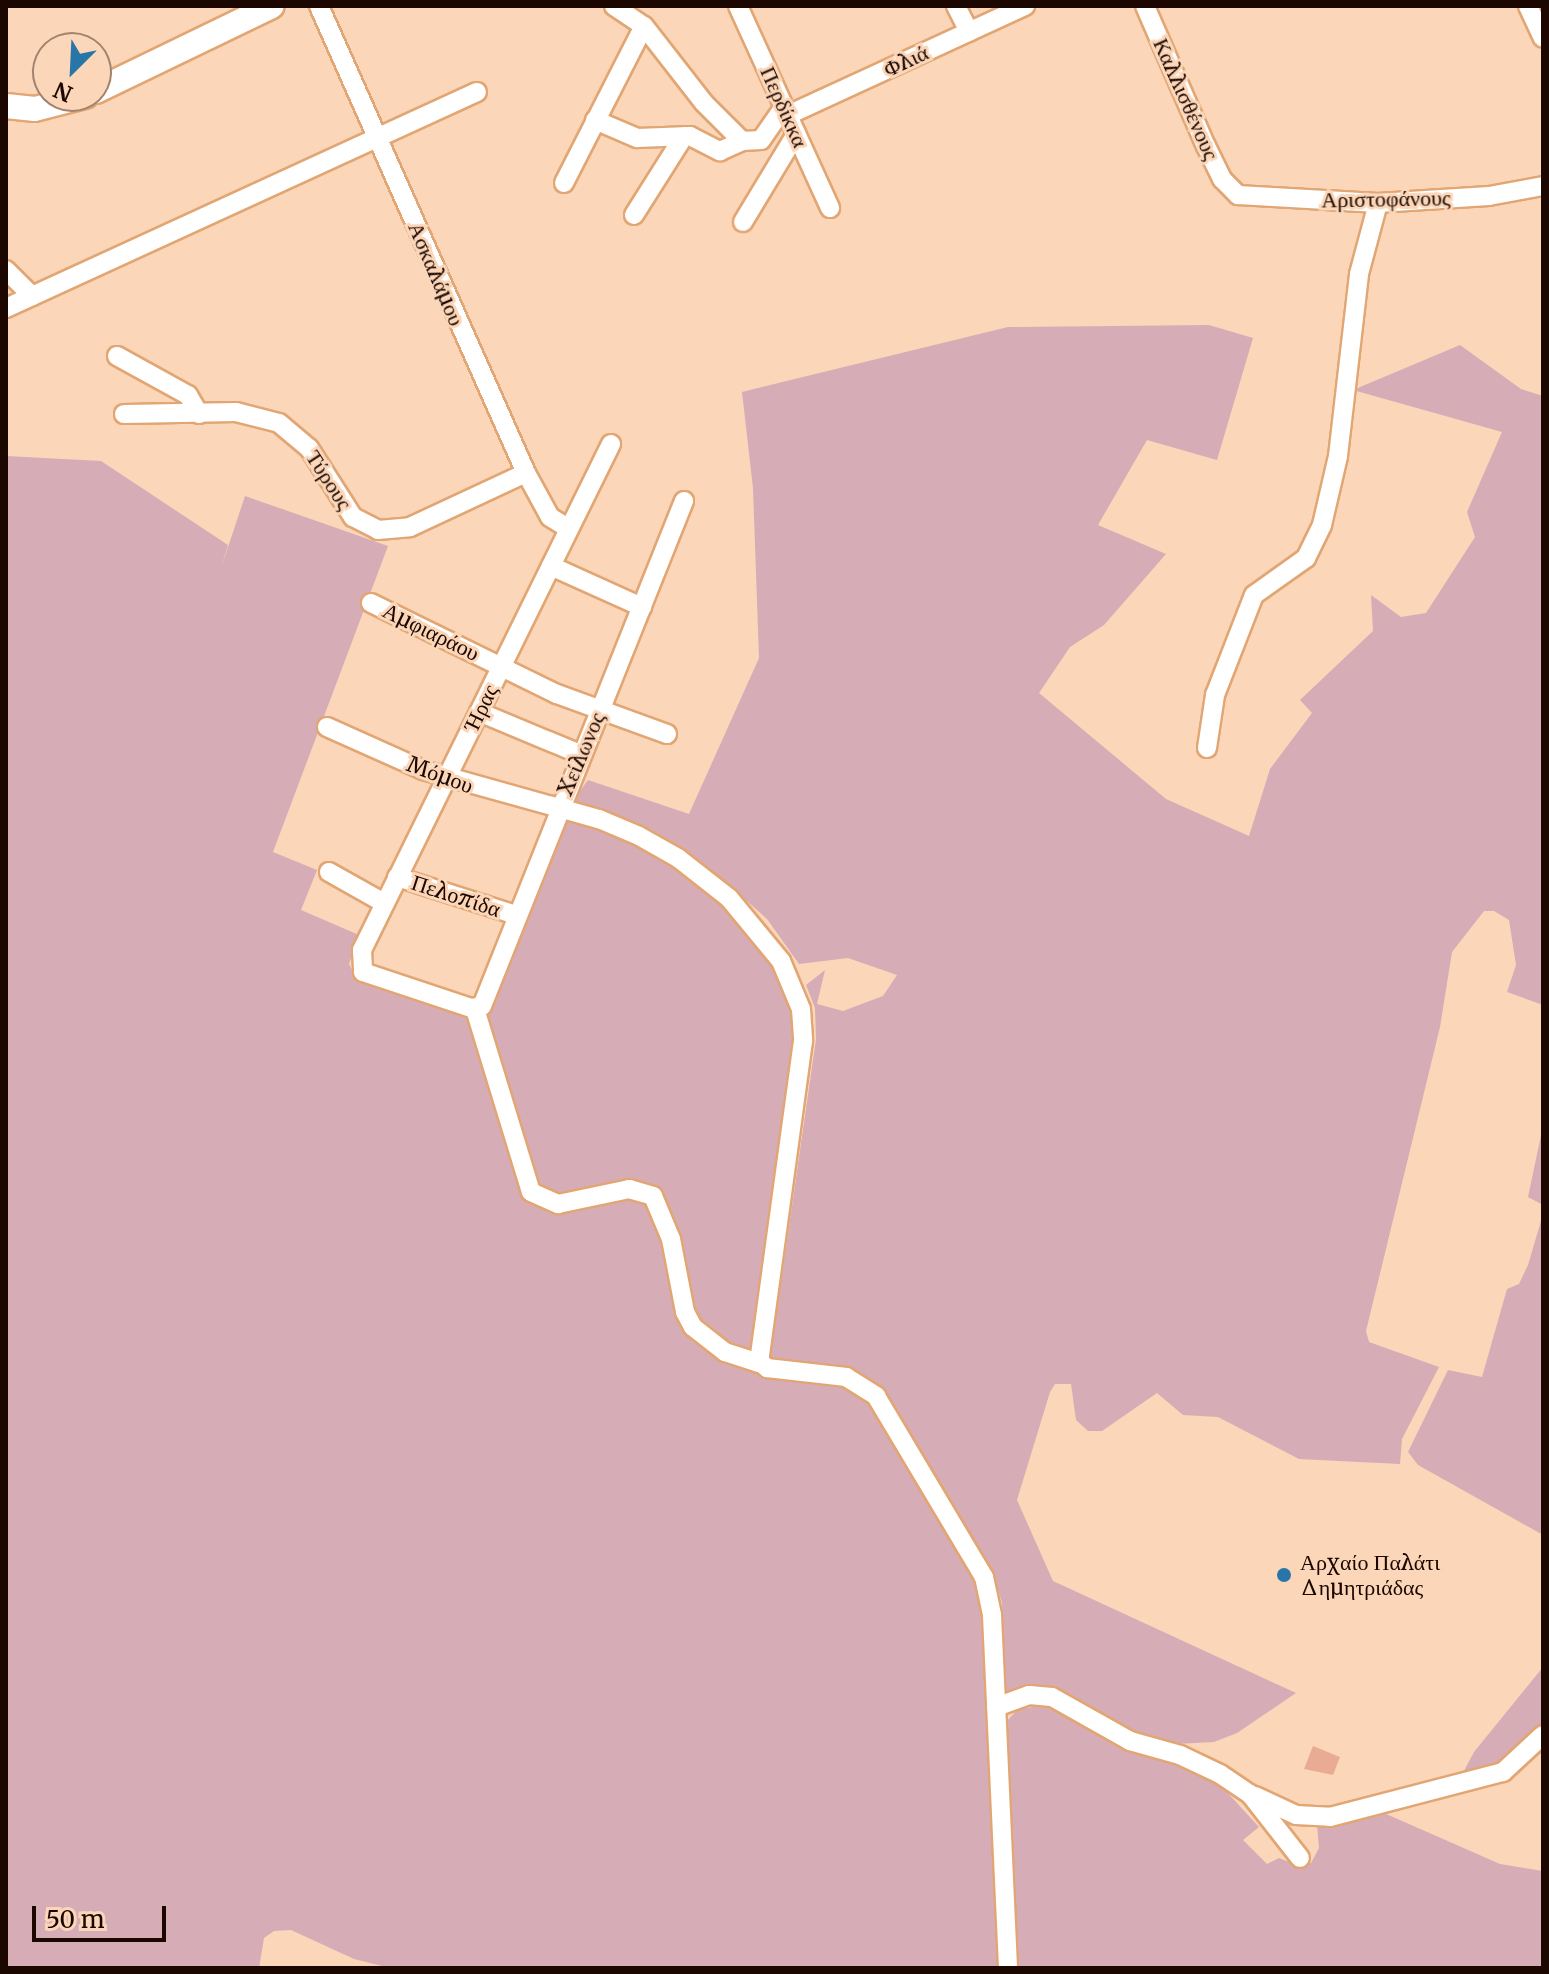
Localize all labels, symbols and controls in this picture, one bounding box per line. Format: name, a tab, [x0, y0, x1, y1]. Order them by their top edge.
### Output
north arrow	[32, 32, 112, 112]
street label: Καλλισθένους	[1147, 34, 1225, 164]
street label: Φλιά	[879, 39, 933, 83]
street label: Περδίκκα	[754, 62, 814, 152]
text: N	[49, 76, 77, 108]
street label: Αριστοφάνους	[1321, 185, 1451, 213]
street label: Ασκαλάμου	[402, 218, 470, 330]
street label: Τύρους	[300, 446, 358, 514]
street label: Αμφιαράου	[378, 597, 484, 667]
street label: Ήρας	[458, 680, 504, 736]
street label: Χείλωνος	[552, 708, 610, 800]
street label: Μόμου	[403, 751, 477, 799]
street label: Πελοπίδα	[408, 869, 504, 923]
place label: Αρχαίο Παλάτι Δημητριάδας	[1300, 1549, 1440, 1600]
marker: Αρχαίο Παλάτι Δημητριάδας	[1275, 1566, 1293, 1584]
scale bar	[36, 1890, 170, 1940]
text: 50 m	[46, 1904, 105, 1935]

